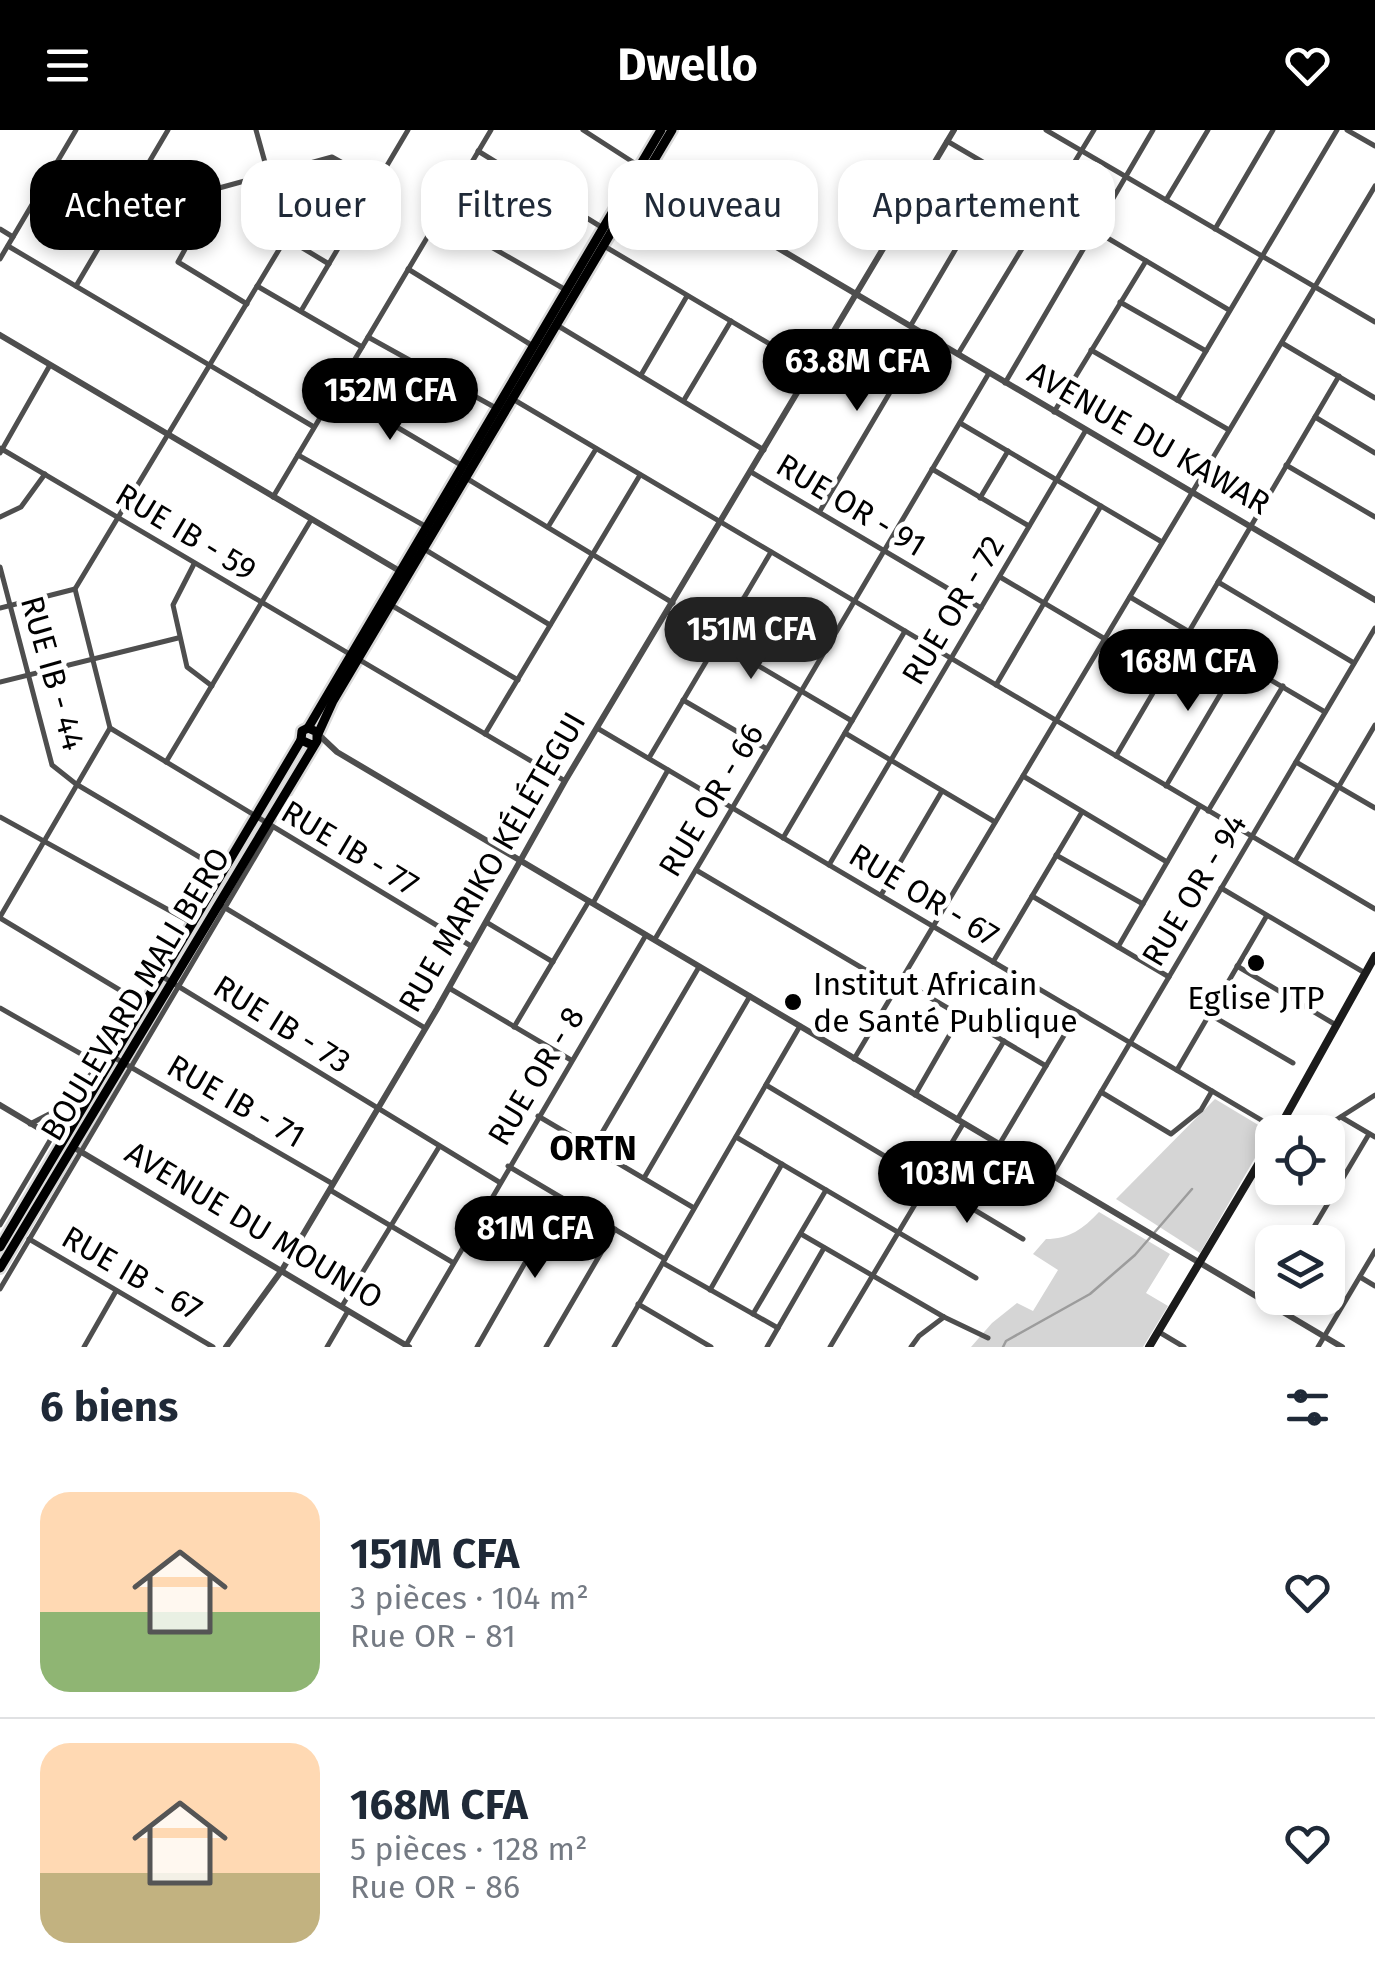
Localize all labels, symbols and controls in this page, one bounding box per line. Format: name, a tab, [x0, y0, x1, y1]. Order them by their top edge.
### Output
icon: menu	[40, 38, 95, 93]
text: Dwello	[617, 38, 758, 92]
icon: heart	[1280, 38, 1335, 93]
chip: Acheter	[30, 160, 221, 250]
chip: Louer	[241, 160, 401, 250]
chip: Filtres	[421, 160, 588, 250]
chip: Nouveau	[608, 160, 818, 250]
chip: Appartement	[838, 160, 1115, 250]
pin: 63.8M CFA	[743, 329, 971, 414]
text: 63.8M CFA	[785, 342, 929, 380]
street label: AVENUE DU KAWAR	[1021, 353, 1277, 523]
pin: 152M CFA	[287, 358, 493, 443]
text: 152M CFA	[324, 371, 456, 409]
street label: RUE OR - 91	[770, 446, 932, 564]
street label: RUE IB - 59	[109, 475, 263, 589]
street label: RUE OR - 72	[894, 529, 1012, 691]
street label: RUE IB - 44	[13, 591, 93, 755]
pin: 151M CFA	[648, 597, 854, 682]
text: 151M CFA	[686, 610, 816, 648]
pin: 168M CFA	[1085, 629, 1291, 714]
text: 168M CFA	[1120, 642, 1256, 680]
street label: RUE MARIKO KÉLÉTEGUI	[391, 705, 593, 1019]
street label: RUE OR - 66	[651, 717, 771, 883]
street label: RUE IB - 77	[275, 792, 425, 904]
street label: RUE OR - 94	[1134, 807, 1254, 973]
street label: RUE OR - 67	[842, 836, 1006, 954]
street label: BOULEVARD MALI BERO	[32, 841, 238, 1147]
marker: Eglise JTP	[1245, 952, 1267, 974]
place label: Institut Africain de Santé Publique	[813, 965, 1078, 1040]
street label: RUE IB - 73	[206, 967, 358, 1081]
place label: Eglise JTP	[1187, 979, 1325, 1017]
marker: Institut Africain de Santé Publique	[782, 991, 804, 1013]
street label: RUE OR - 8	[480, 1000, 592, 1152]
street label: RUE IB - 71	[161, 1047, 311, 1155]
map controls	[1255, 1115, 1345, 1315]
button: locate	[1255, 1115, 1345, 1205]
district label: ORTN	[549, 1127, 637, 1169]
street label: AVENUE DU MOUNIO	[119, 1133, 389, 1317]
pin: 103M CFA	[864, 1141, 1070, 1226]
text: 103M CFA	[900, 1154, 1034, 1192]
pin: 81M CFA	[443, 1196, 627, 1281]
text: 81M CFA	[477, 1209, 593, 1247]
street label: RUE IB - 67	[55, 1218, 209, 1328]
button: layers	[1255, 1225, 1345, 1315]
icon: filters	[1280, 1380, 1335, 1435]
text: 6 biens	[40, 1382, 178, 1432]
text: 151M CFA	[350, 1529, 519, 1579]
icon: home	[120, 1532, 240, 1652]
icon: heart	[1280, 1565, 1335, 1620]
text: 3 pièces · 104 m²	[350, 1579, 589, 1617]
text: Rue OR - 81	[350, 1617, 516, 1655]
text: 168M CFA	[350, 1780, 528, 1830]
icon: home	[120, 1783, 240, 1903]
icon: heart	[1280, 1816, 1335, 1871]
text: 5 pièces · 128 m²	[350, 1830, 588, 1868]
text: Rue OR - 86	[350, 1868, 520, 1906]

